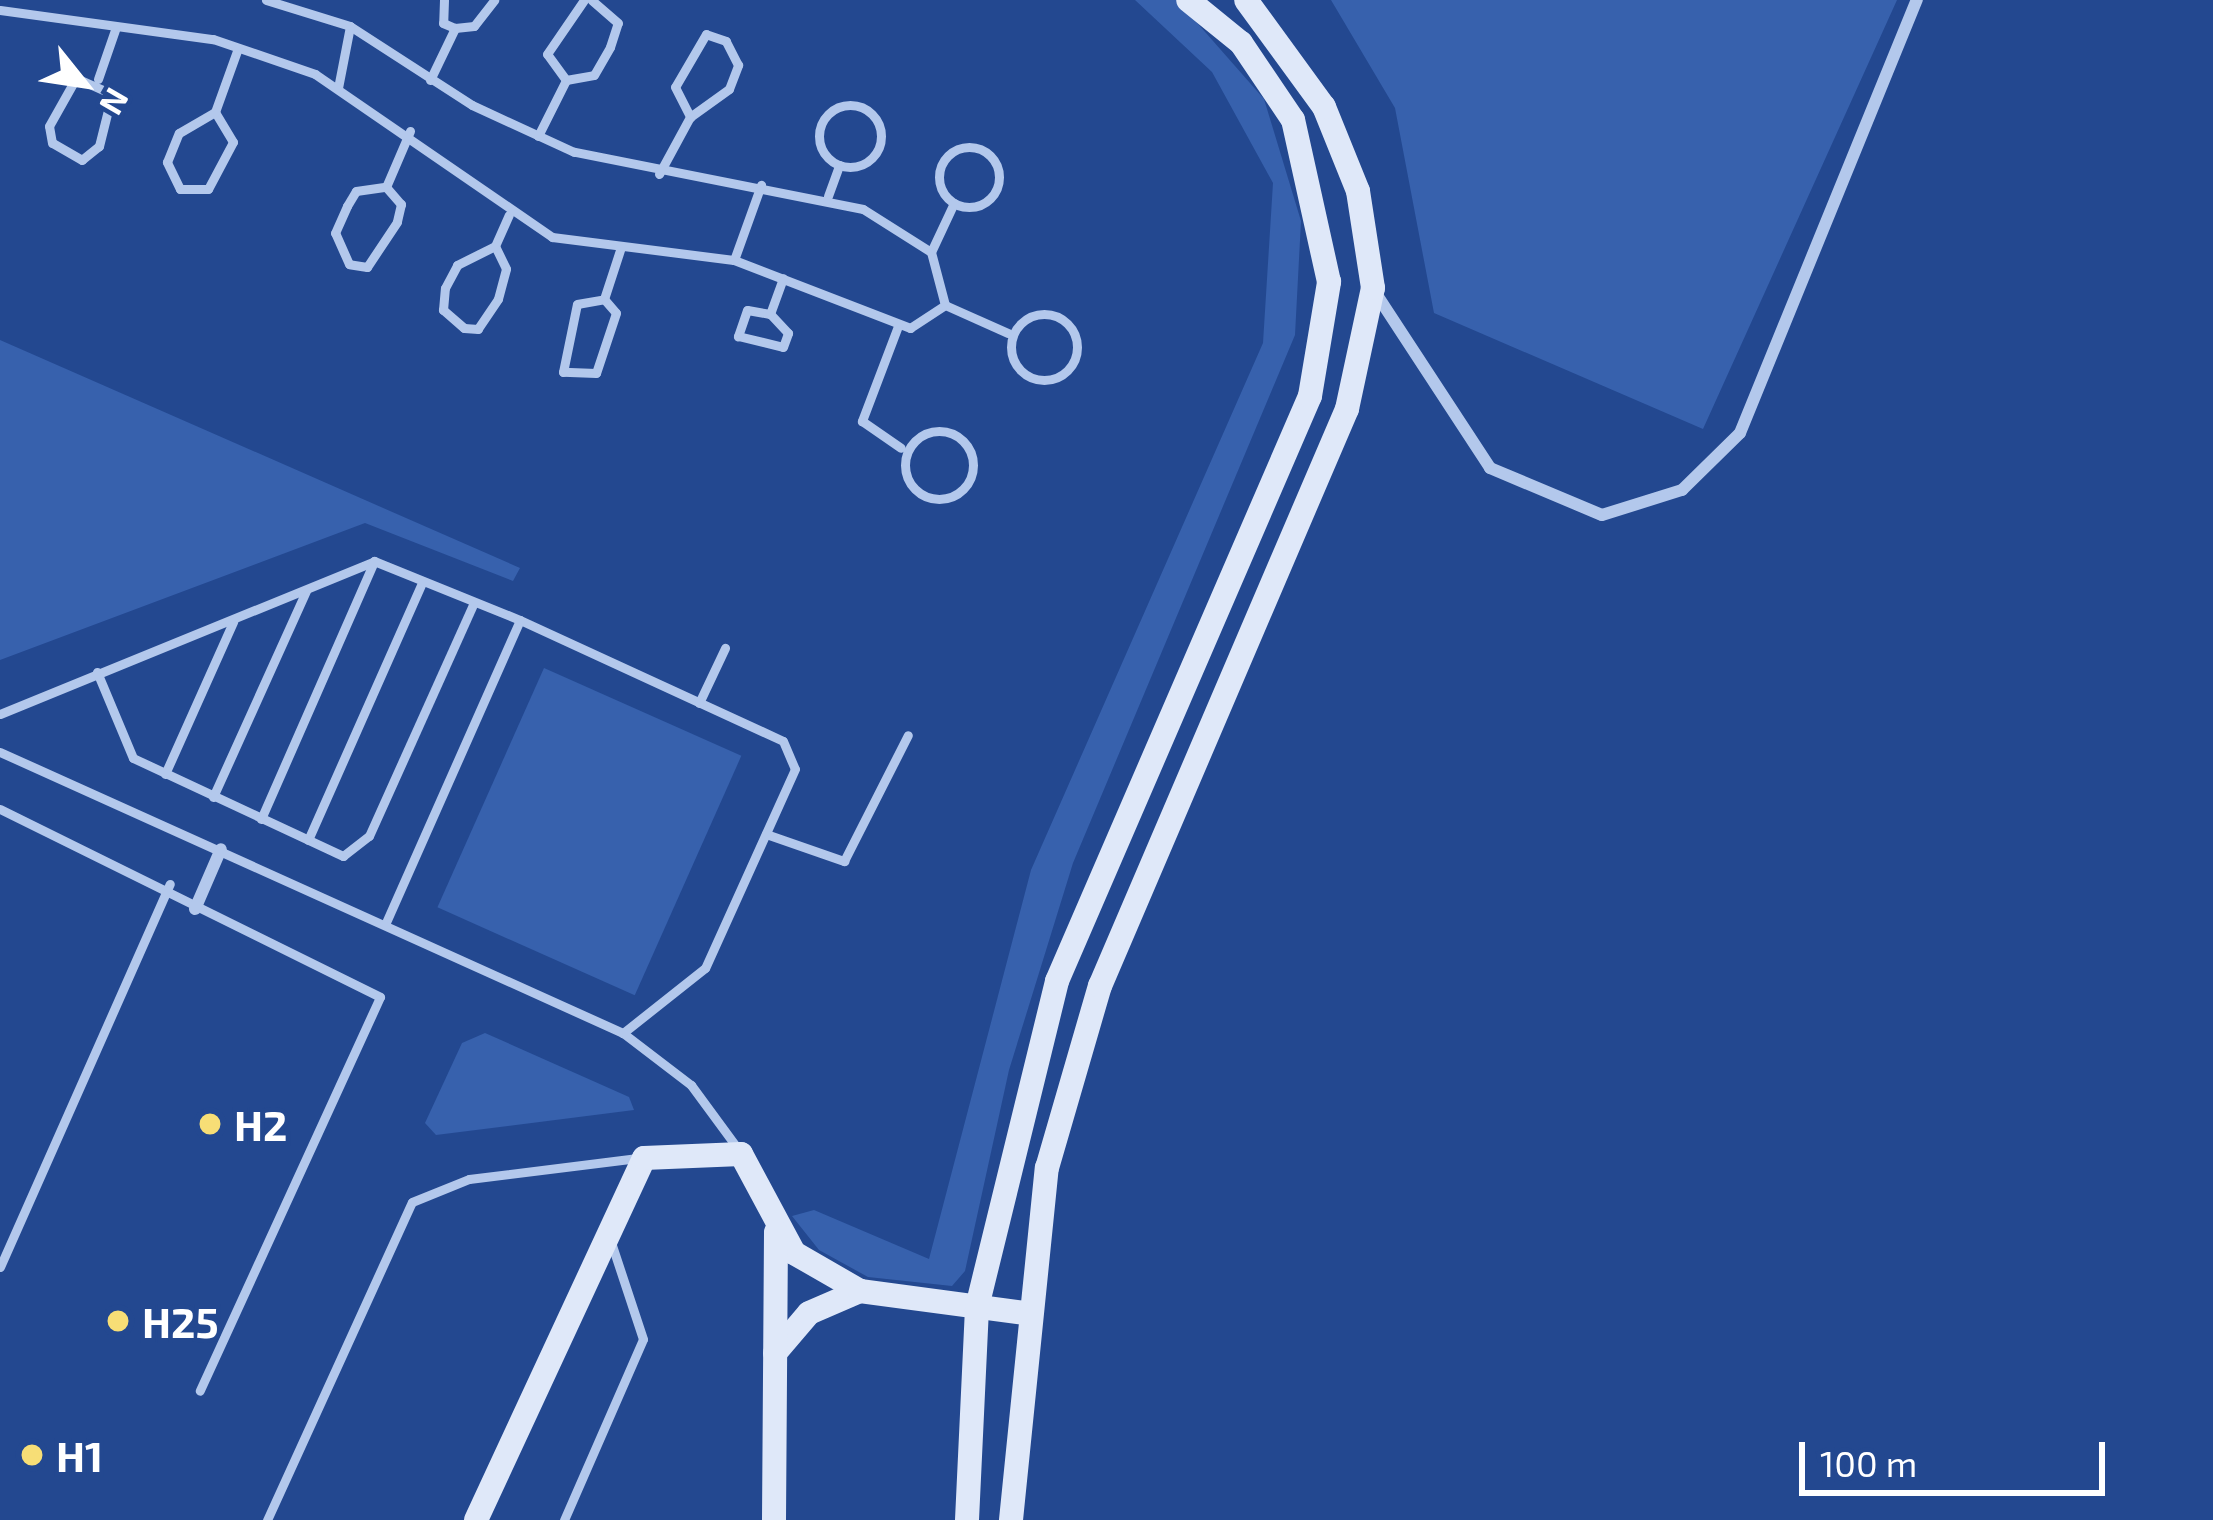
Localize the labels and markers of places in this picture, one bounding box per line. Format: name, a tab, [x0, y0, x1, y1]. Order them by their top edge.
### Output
place label: H2	[234, 1099, 287, 1149]
marker: H2	[197, 1111, 223, 1137]
place label: H25	[142, 1296, 219, 1346]
marker: H25	[105, 1308, 131, 1334]
place label: H1	[56, 1430, 103, 1480]
marker: H1	[19, 1442, 45, 1468]

